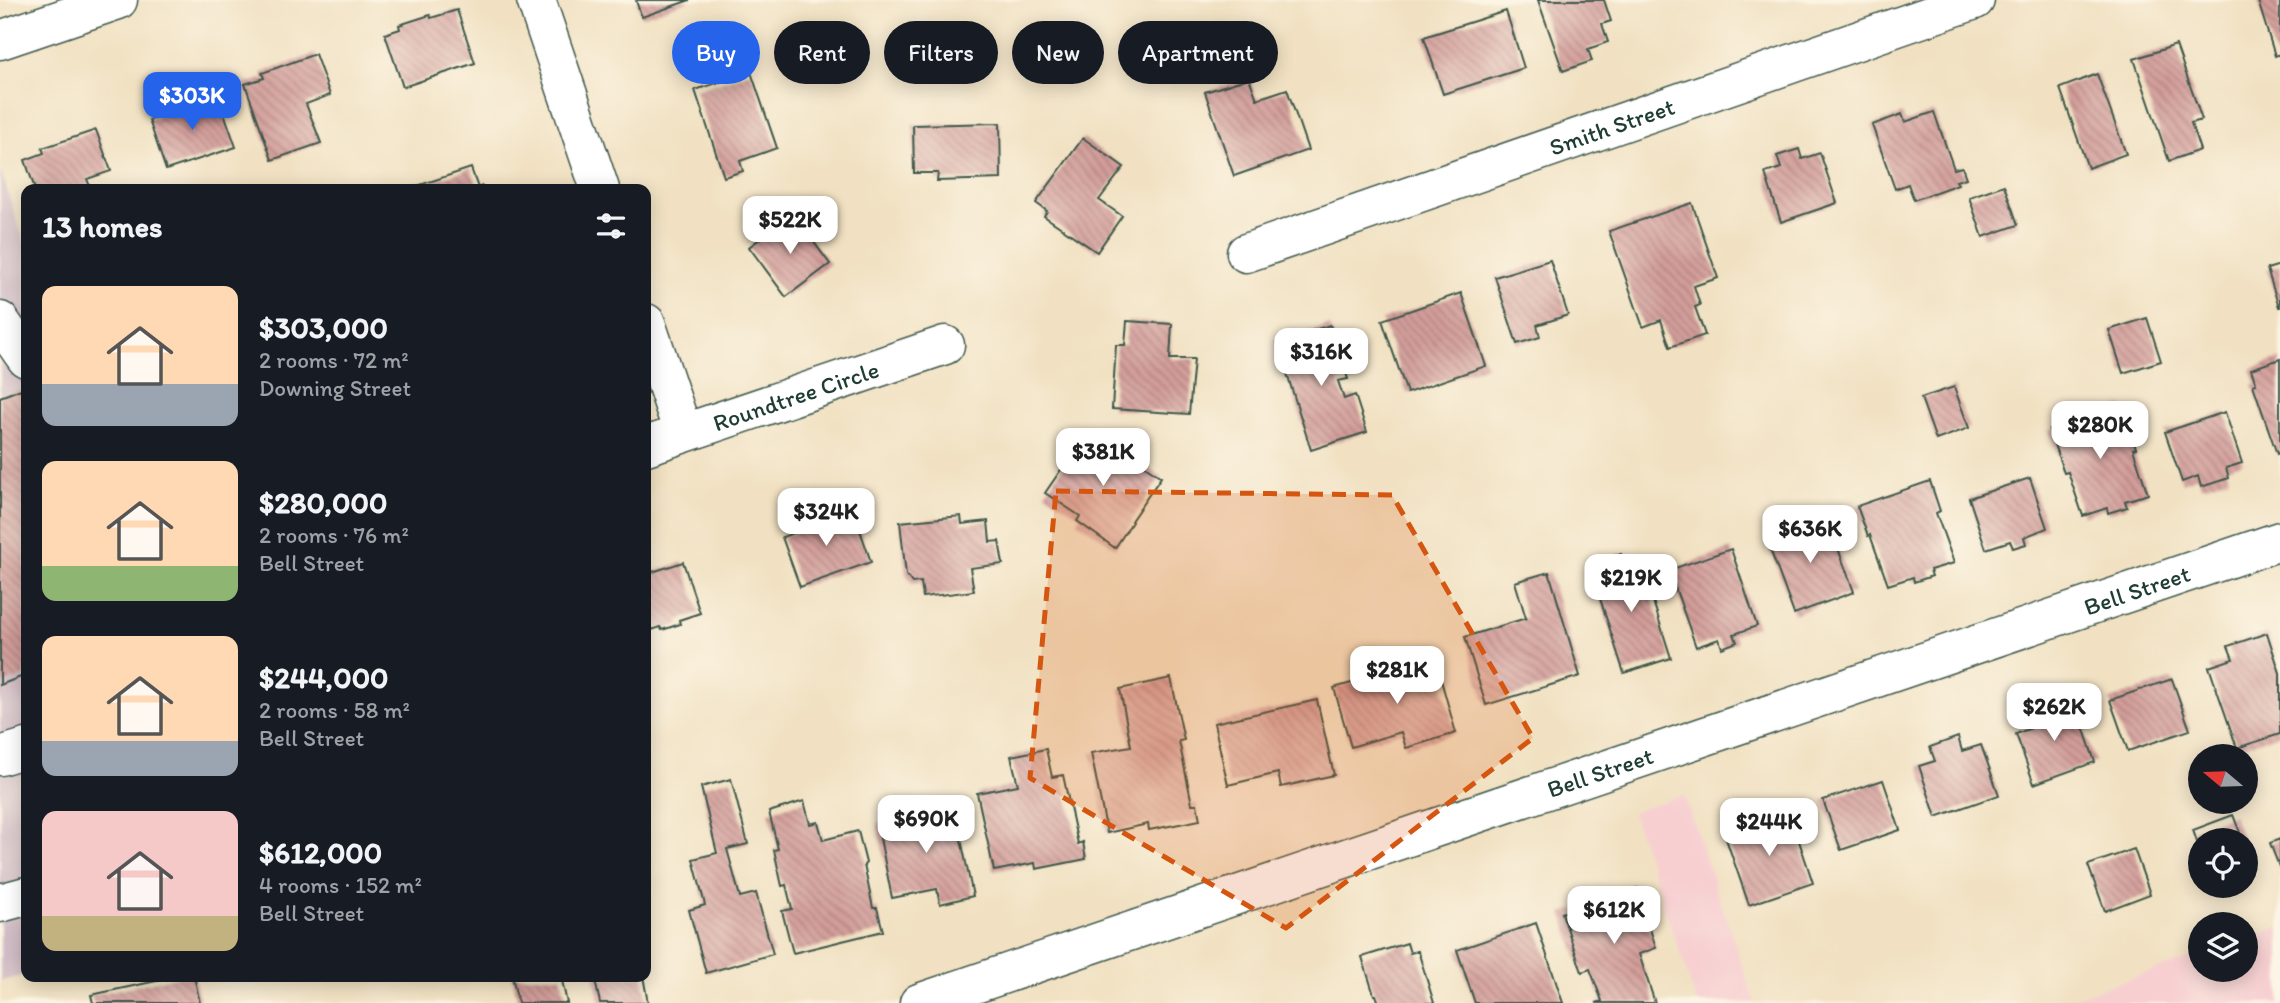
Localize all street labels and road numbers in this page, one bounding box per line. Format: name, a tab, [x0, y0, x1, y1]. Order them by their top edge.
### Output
street label: Smith Street	[1545, 91, 1678, 161]
street label: Roundtree Circle	[709, 354, 883, 437]
street label: Bell Street	[2080, 558, 2193, 621]
street label: Bell Street	[1543, 740, 1657, 803]

